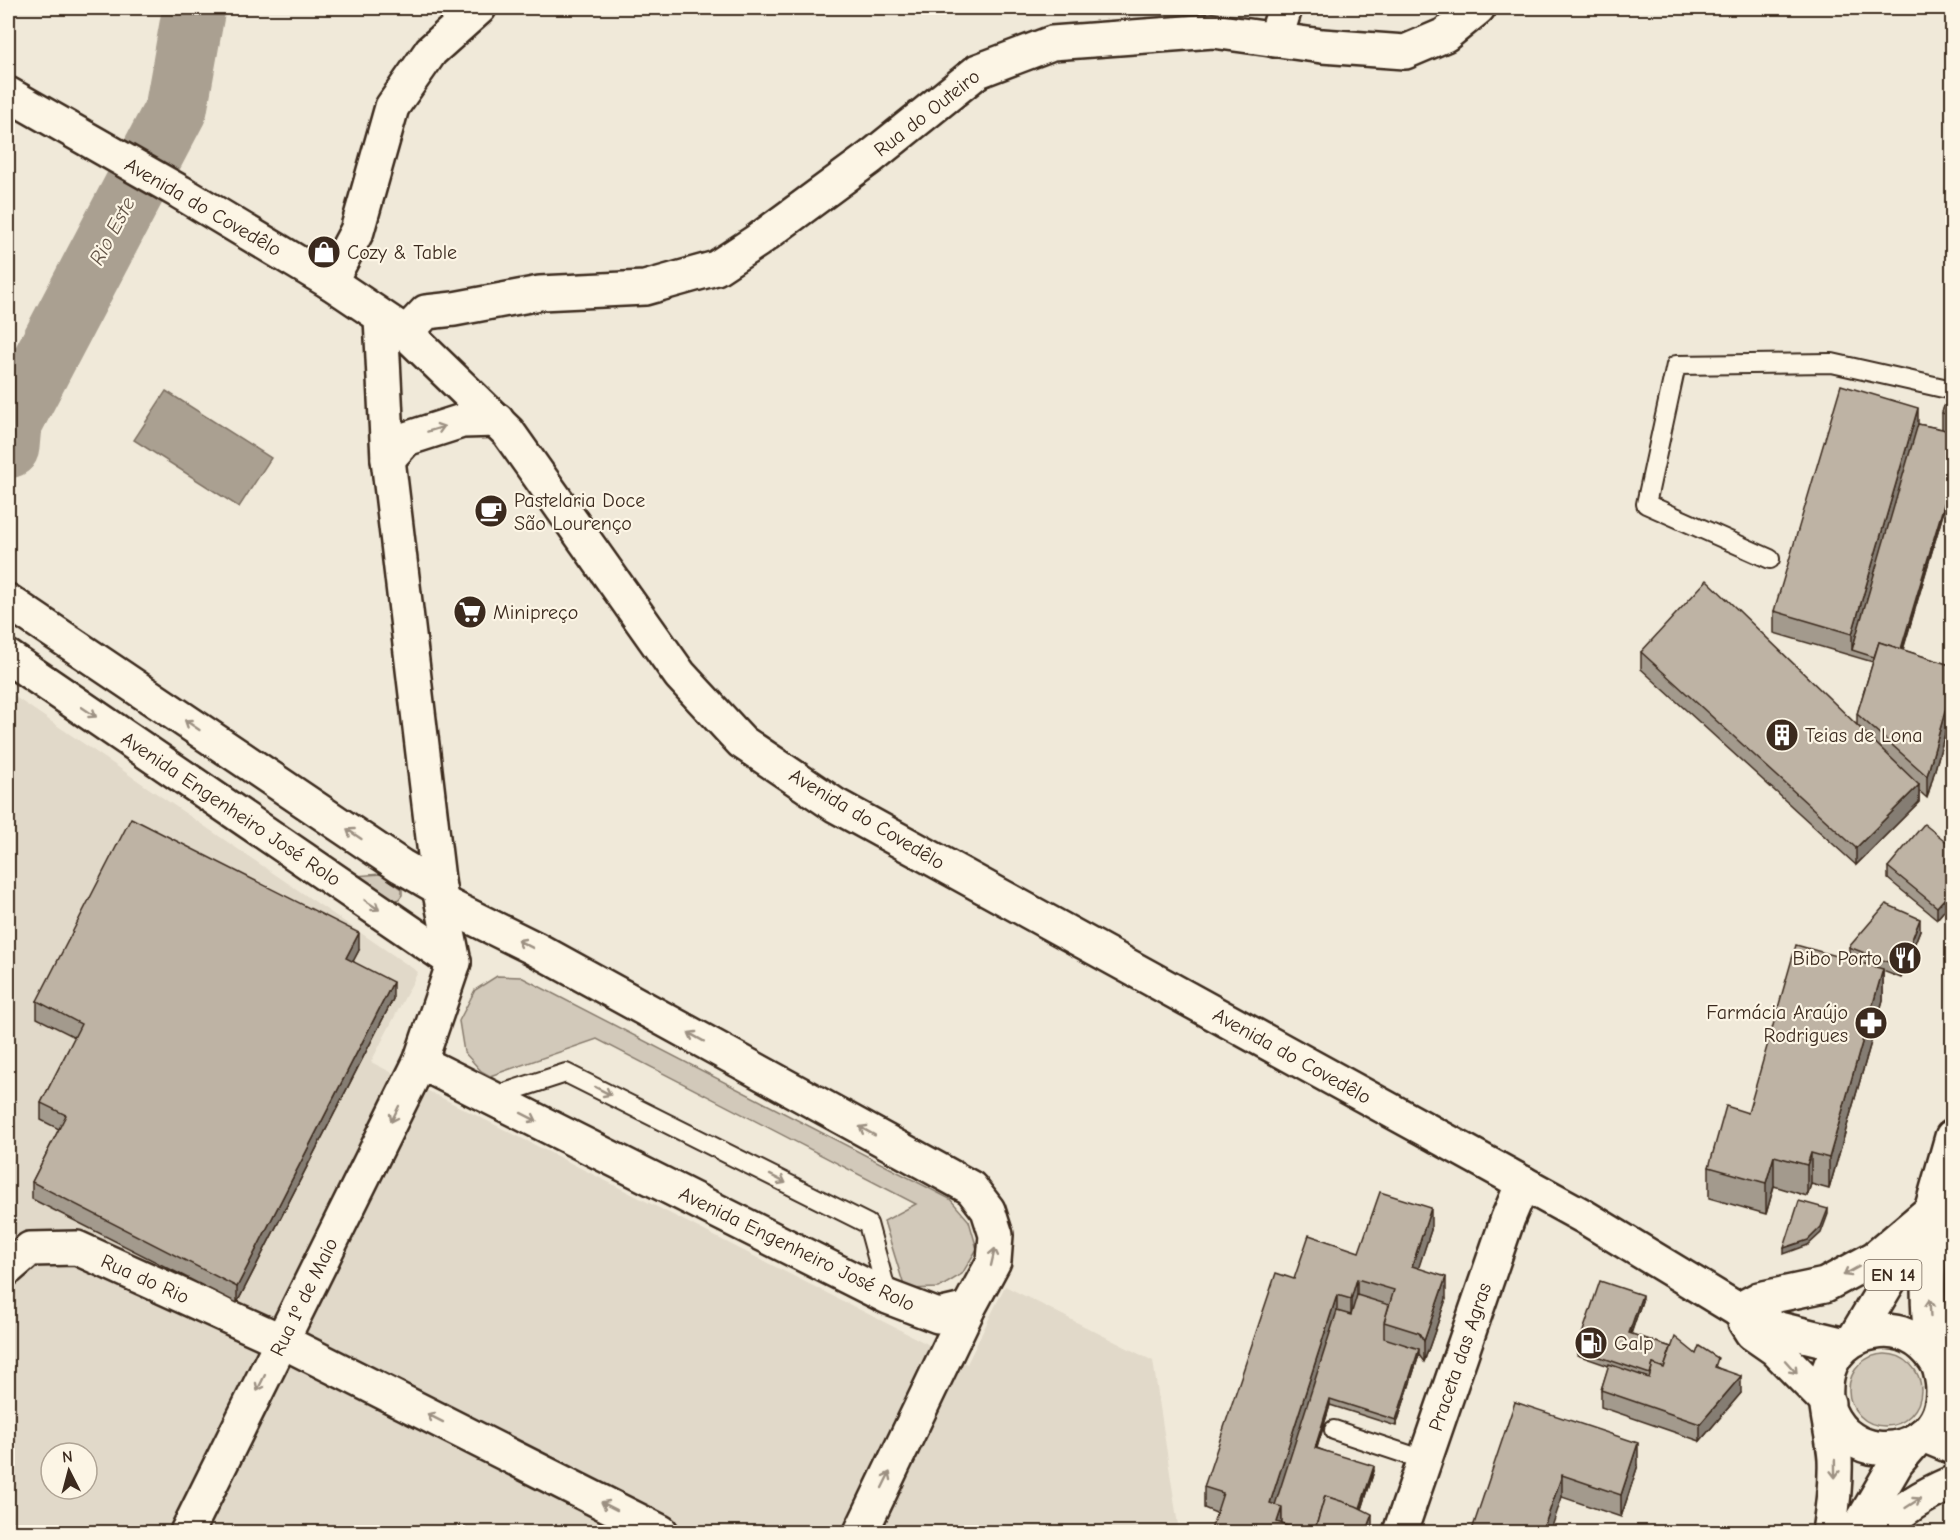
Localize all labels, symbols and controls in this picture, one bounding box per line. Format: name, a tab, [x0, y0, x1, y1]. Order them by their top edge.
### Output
street label: Rua do Outeiro	[869, 65, 985, 161]
street label: Avenida do Covedêlo	[121, 153, 285, 261]
water label: Rio Este	[84, 192, 140, 269]
shop icon: Cozy & Table	[306, 234, 342, 270]
place label: Cozy & Table	[347, 241, 457, 264]
one-way arrow	[426, 423, 445, 434]
place label: Pastelaria Doce São Lourenço	[514, 489, 645, 535]
cafe icon: Pastelaria Doce São Lourenço	[473, 493, 509, 529]
supermarket icon: Minipreço	[452, 594, 488, 630]
place label: Minipreço	[493, 601, 578, 624]
one-way arrow	[81, 706, 97, 718]
building icon: Teias de Lona	[1764, 717, 1800, 753]
one-way arrow	[185, 719, 201, 731]
place label: Teias de Lona	[1805, 724, 1923, 747]
street label: Avenida Engenheiro José Rolo	[117, 727, 345, 891]
street label: Avenida do Covedêlo	[785, 764, 949, 874]
one-way arrow	[346, 828, 363, 840]
one-way arrow	[363, 899, 380, 911]
one-way arrow	[516, 937, 534, 949]
restaurant icon: Bibo Porto	[1887, 940, 1923, 976]
place label: Bibo Porto	[1793, 947, 1882, 970]
place label: Farmácia Araújo Rodrigues	[1706, 1001, 1848, 1047]
street label: Avenida do Covedêlo	[1209, 1003, 1375, 1109]
pharmacy icon: Farmácia Araújo Rodrigues	[1853, 1005, 1889, 1041]
one-way arrow	[688, 1031, 705, 1043]
one-way arrow	[594, 1086, 612, 1098]
one-way arrow	[388, 1105, 400, 1123]
one-way arrow	[519, 1112, 537, 1123]
one-way arrow	[859, 1125, 876, 1137]
one-way arrow	[768, 1174, 786, 1185]
street label: Avenida Engenheiro José Rolo	[675, 1182, 919, 1316]
street label: Rua 1º de Maio	[265, 1234, 343, 1360]
one-way arrow	[987, 1248, 999, 1267]
street label: Rua do Rio	[97, 1249, 193, 1309]
road number: EN 14	[1864, 1260, 1922, 1290]
one-way arrow	[1843, 1265, 1860, 1277]
street label: Praceta das Agras	[1424, 1280, 1496, 1434]
one-way arrow	[1924, 1299, 1935, 1319]
fuel station icon: Galp	[1573, 1325, 1609, 1361]
place label: Galp	[1614, 1332, 1654, 1355]
one-way arrow	[1784, 1360, 1798, 1375]
one-way arrow	[255, 1374, 267, 1392]
one-way arrow	[427, 1412, 444, 1424]
north arrow	[39, 1441, 99, 1501]
text: N	[61, 1448, 74, 1467]
one-way arrow	[1829, 1459, 1841, 1479]
one-way arrow	[881, 1471, 893, 1489]
one-way arrow	[1904, 1497, 1921, 1509]
one-way arrow	[601, 1500, 618, 1512]

